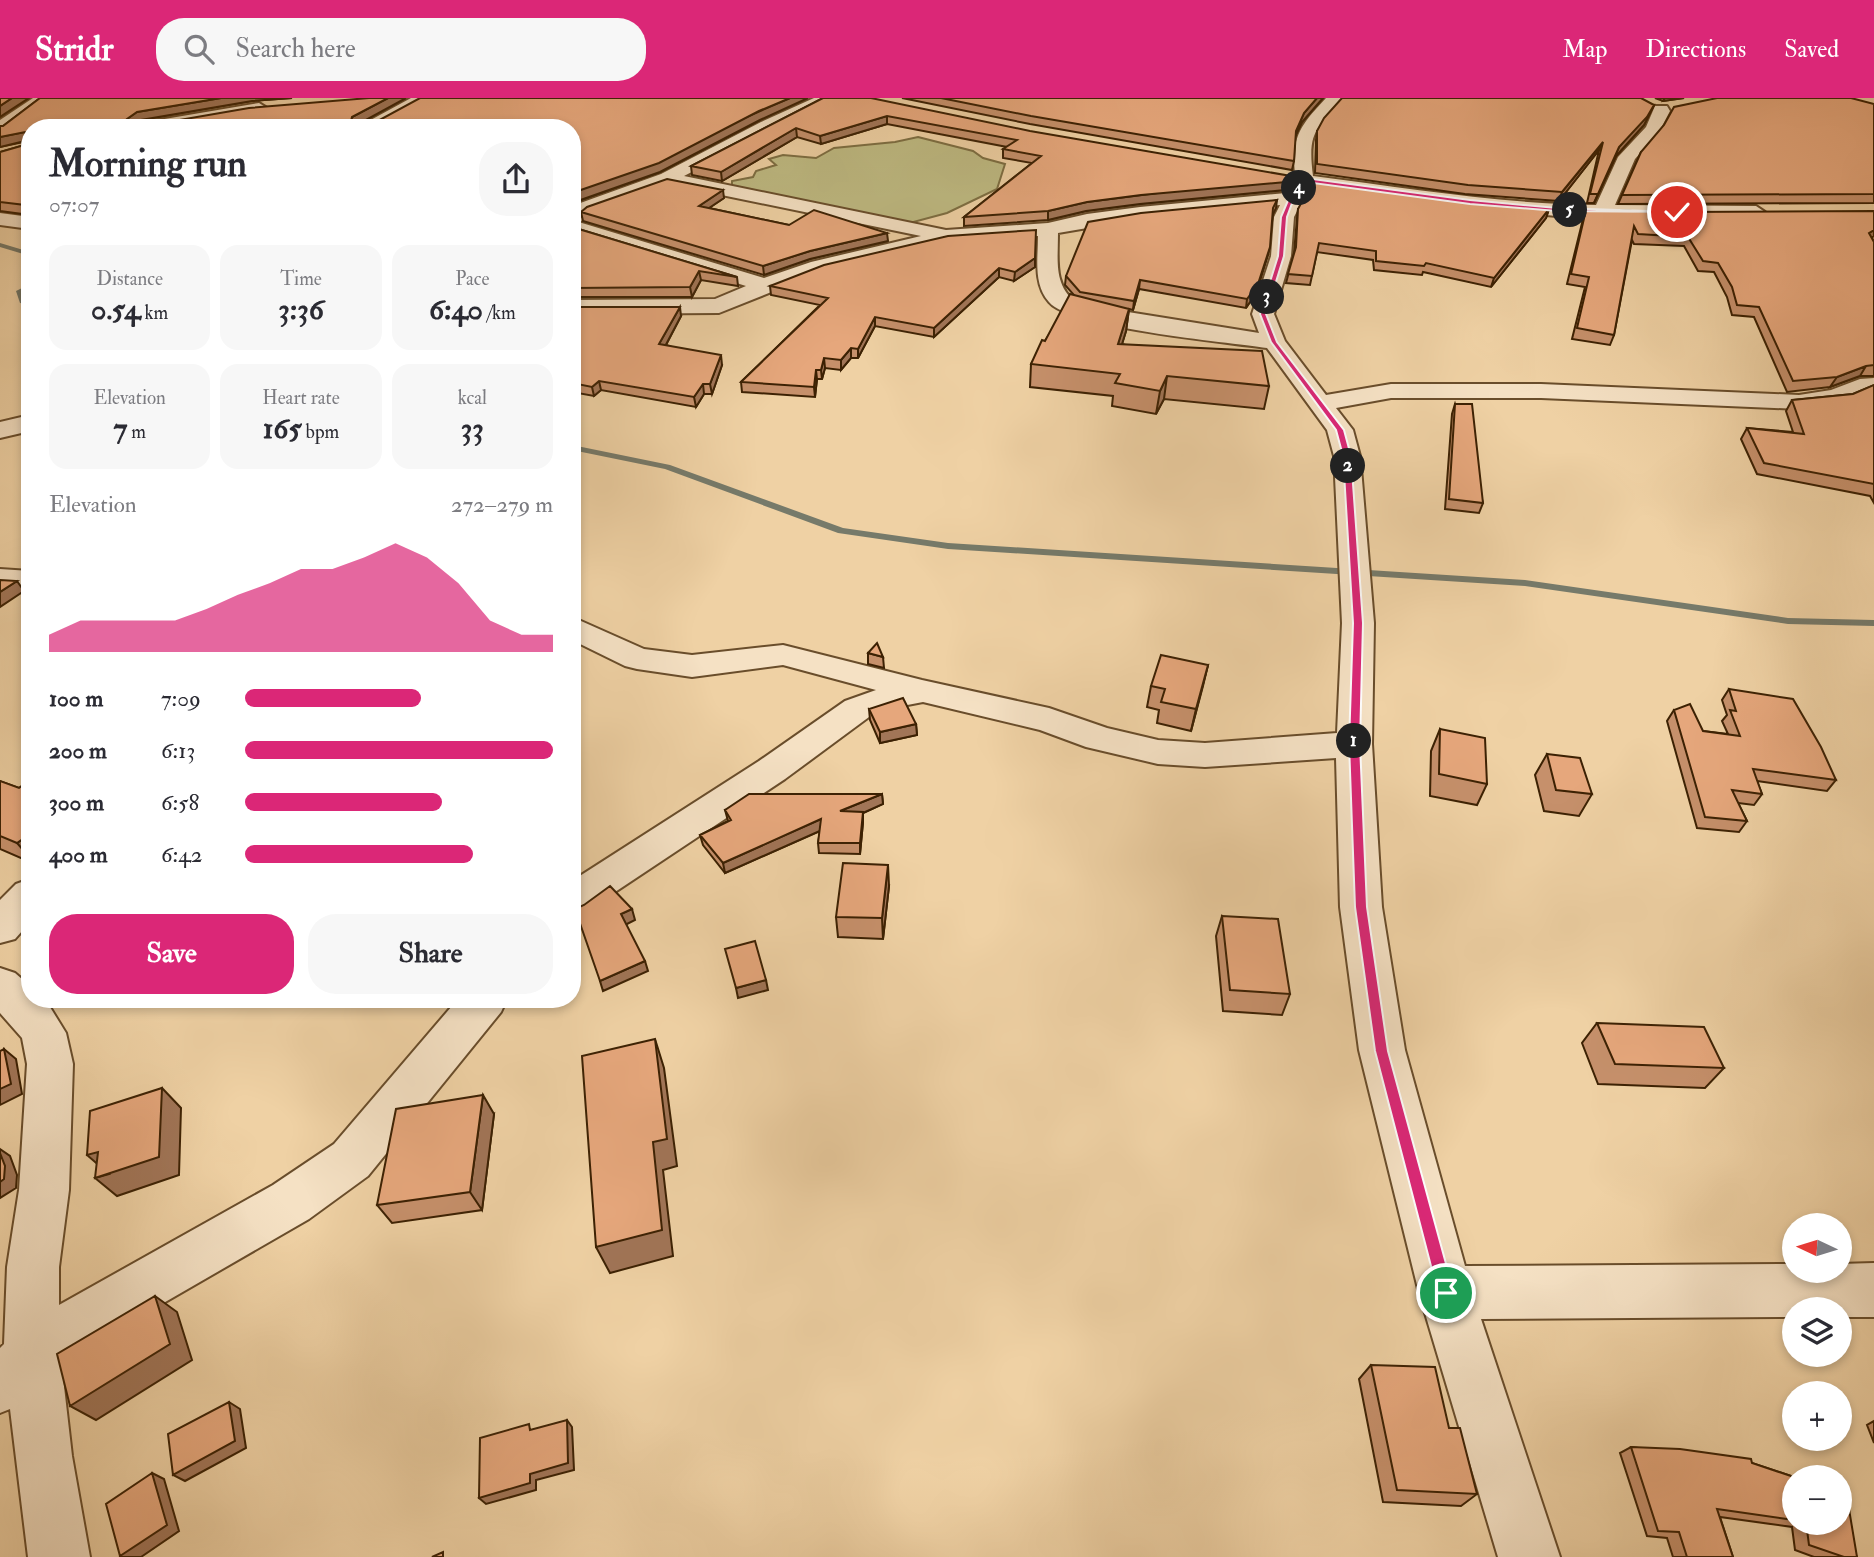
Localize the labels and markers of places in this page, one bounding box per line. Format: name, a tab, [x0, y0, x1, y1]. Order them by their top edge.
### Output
pin: 4	[1282, 170, 1316, 206]
pin	[1647, 182, 1707, 242]
pin: 5	[1552, 192, 1588, 228]
pin: 3	[1250, 280, 1284, 314]
pin: 2	[1330, 448, 1366, 484]
pin: 1	[1336, 724, 1372, 758]
pin	[1416, 1263, 1476, 1323]

